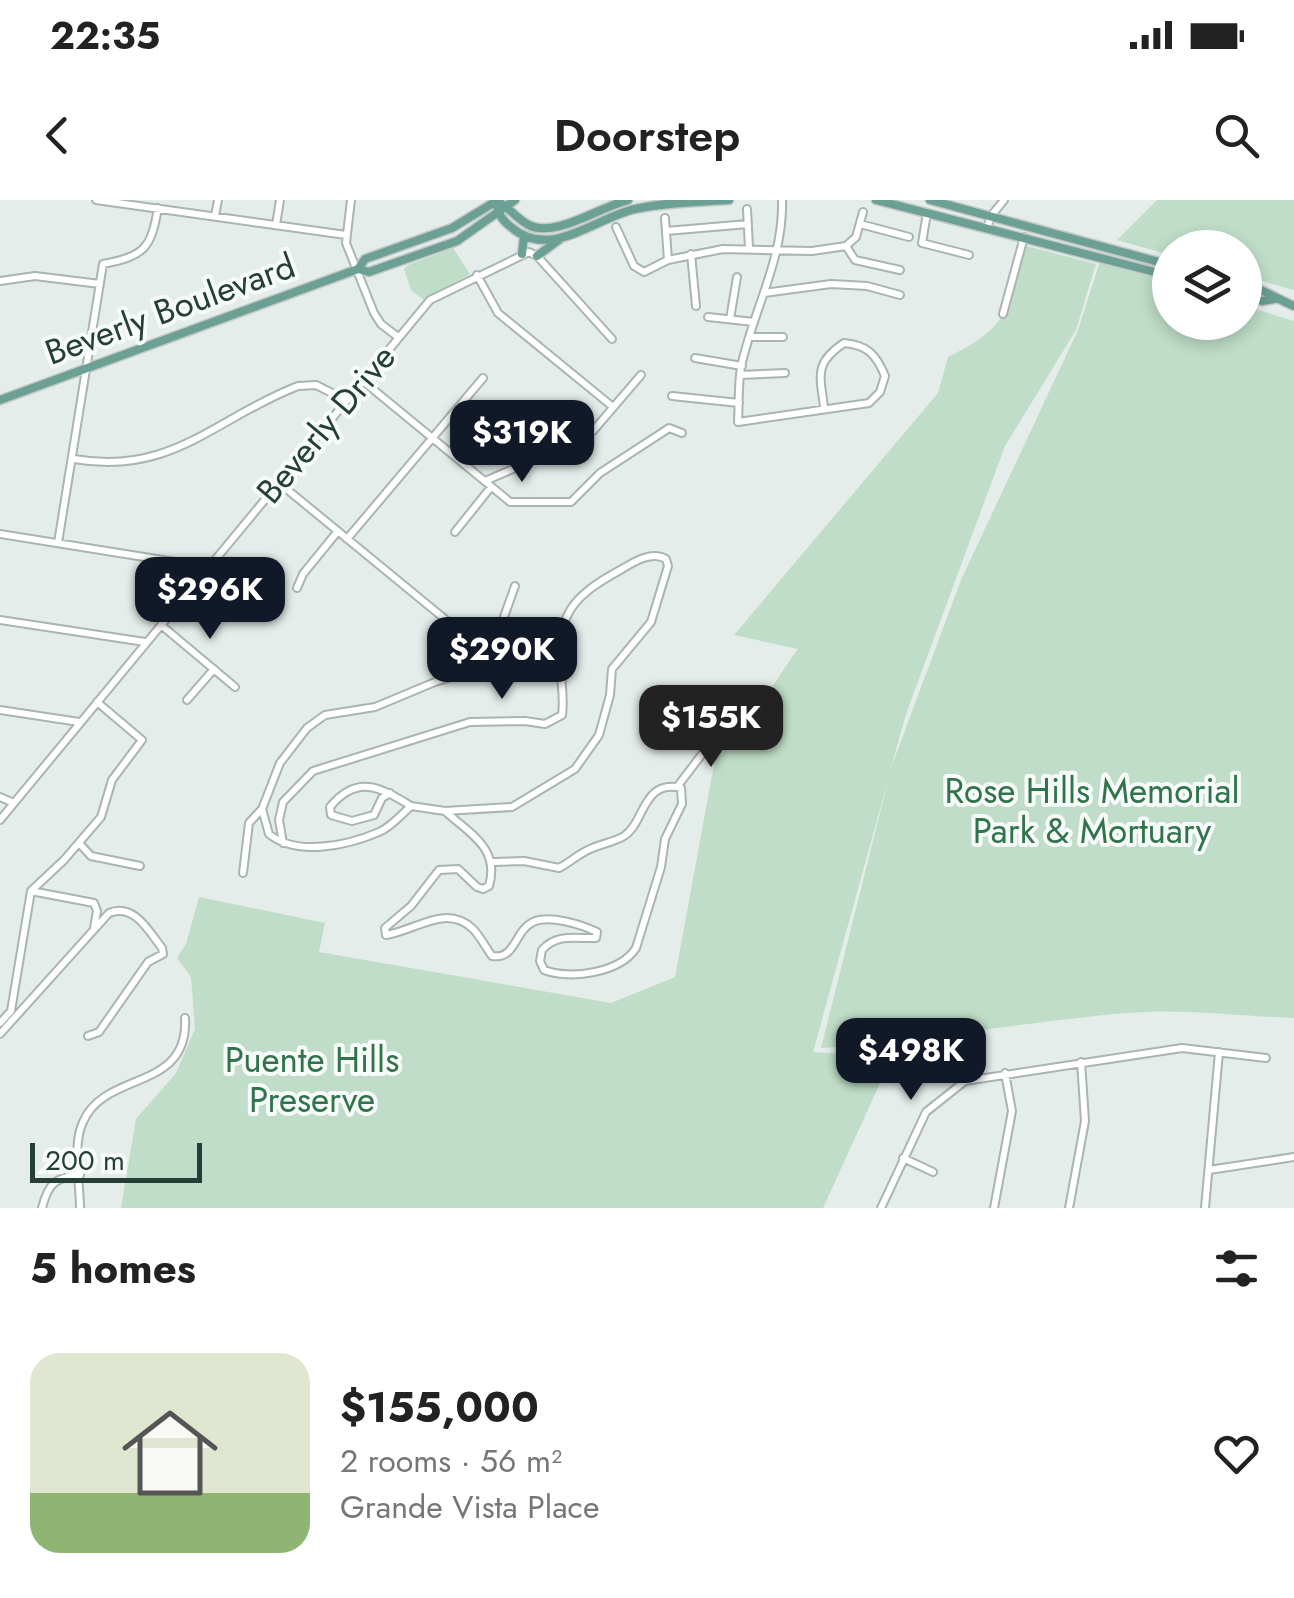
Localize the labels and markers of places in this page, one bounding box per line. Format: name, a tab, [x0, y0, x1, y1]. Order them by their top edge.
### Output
pin: $319K	[452, 400, 592, 485]
pin: $296K	[140, 557, 280, 642]
pin: $290K	[432, 617, 572, 702]
pin: $155K	[641, 685, 781, 770]
pin: $498K	[841, 1018, 981, 1103]

